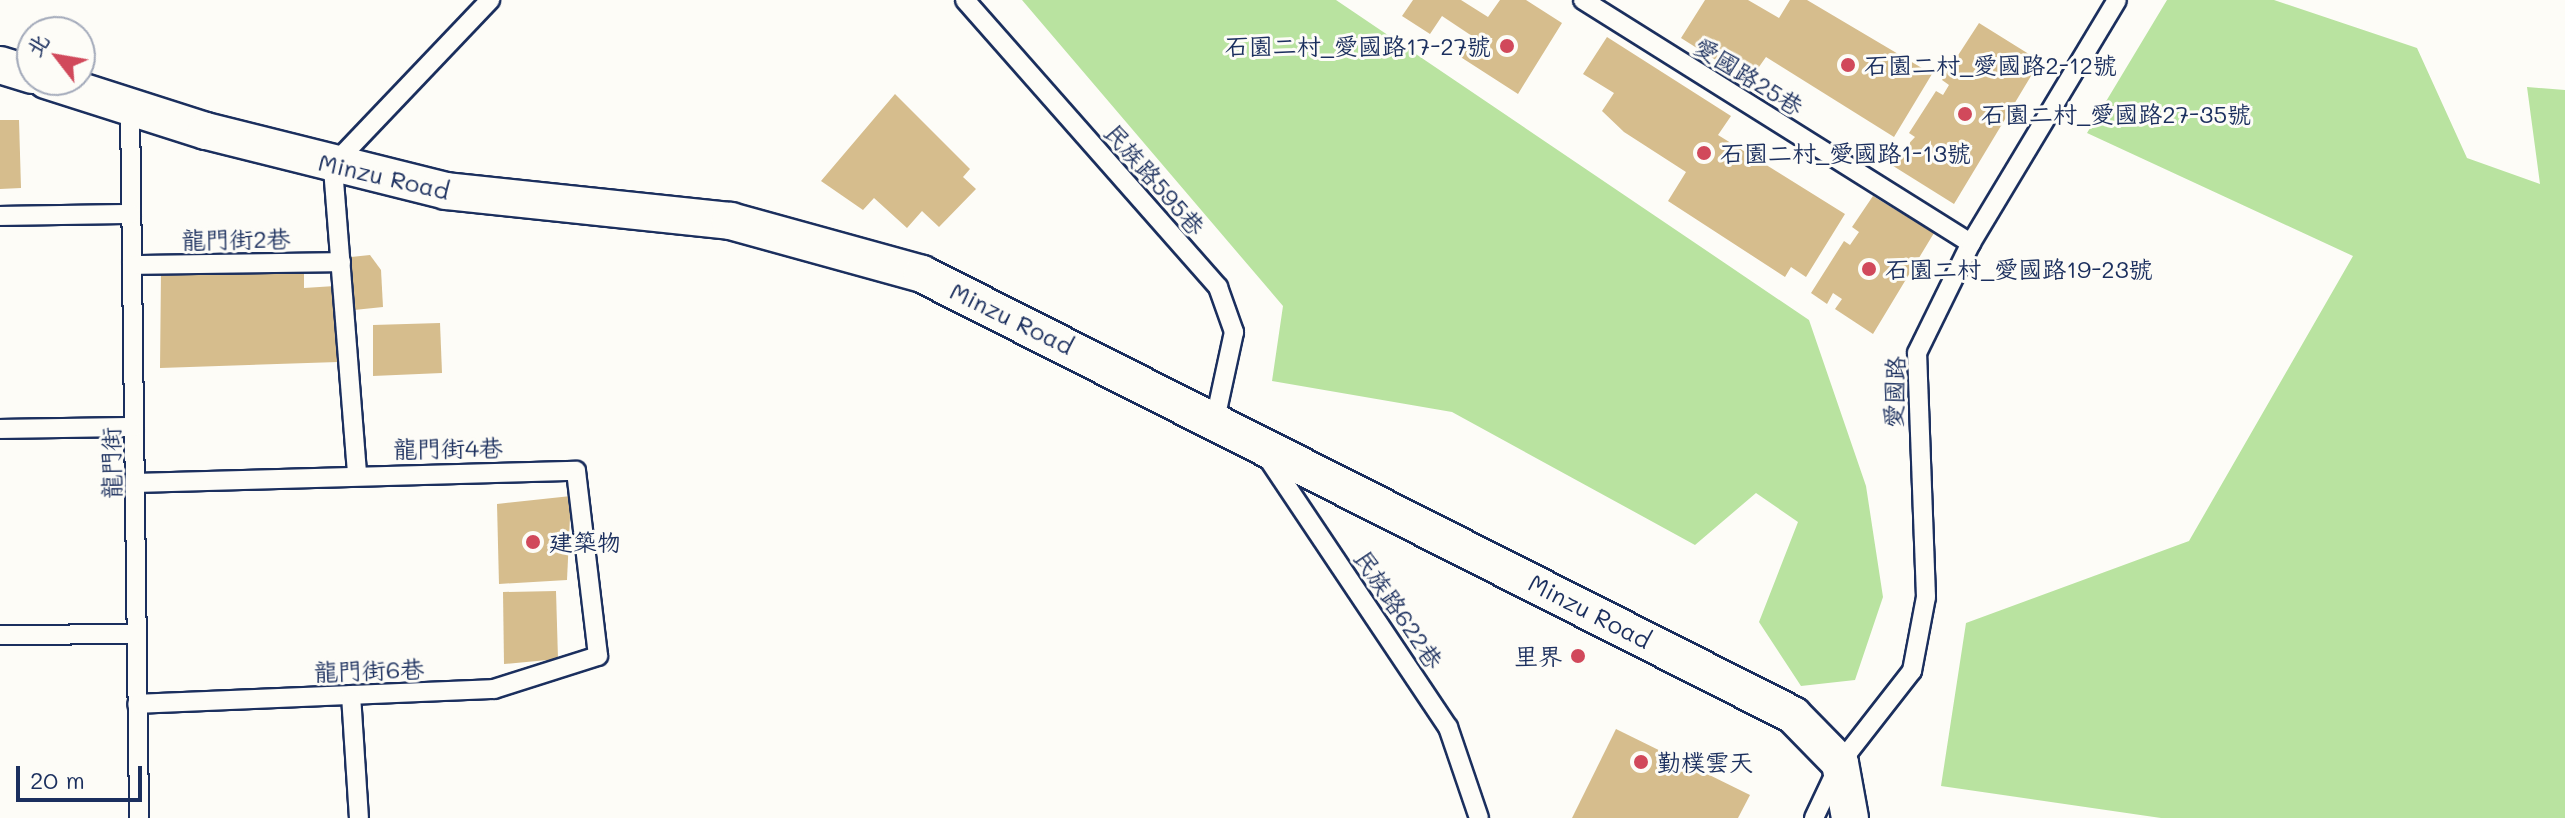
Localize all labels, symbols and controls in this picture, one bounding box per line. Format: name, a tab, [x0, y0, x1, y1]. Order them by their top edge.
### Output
north arrow	[16, 16, 96, 96]
text: 北	[19, 28, 55, 61]
street label: 愛國路25巷	[1689, 31, 1809, 121]
place label: 石園二村_愛國路17-27號	[1225, 32, 1491, 60]
marker: 石園二村_愛國路17-27號	[1498, 37, 1516, 55]
place label: 石園二村_愛國路2-12號	[1864, 51, 2117, 79]
marker: 石園二村_愛國路2-12號	[1839, 56, 1857, 74]
place label: 石園二村_愛國路27-35號	[1981, 100, 2251, 128]
marker: 石園二村_愛國路27-35號	[1956, 105, 1974, 123]
street label: 民族路595巷	[1099, 117, 1211, 241]
place label: 石園二村_愛國路1-13號	[1720, 139, 1971, 167]
marker: 石園二村_愛國路1-13號	[1695, 144, 1713, 162]
street label: Minzu Road	[316, 147, 452, 205]
street label: 龍門街2巷	[181, 224, 291, 254]
place label: 石園二村_愛國路19-23號	[1885, 255, 2153, 283]
marker: 石園二村_愛國路19-23號	[1860, 260, 1878, 278]
street label: Minzu Road	[946, 276, 1078, 360]
street label: 愛國路	[1878, 356, 1910, 428]
street label: 龍門街	[96, 427, 126, 499]
street label: 龍門街4巷	[393, 433, 503, 463]
place label: 建築物	[549, 528, 621, 556]
marker: 建築物	[524, 533, 542, 551]
street label: 民族路622巷	[1349, 544, 1449, 674]
street label: Minzu Road	[1524, 568, 1656, 654]
place label: 里界	[1514, 642, 1562, 670]
marker: 里界	[1569, 647, 1587, 665]
street label: 龍門街6巷	[313, 654, 425, 686]
place label: 勤樸雲天	[1657, 748, 1753, 776]
scale bar	[20, 750, 146, 800]
marker: 勤樸雲天	[1632, 753, 1650, 771]
text: 20 m	[30, 764, 85, 795]

